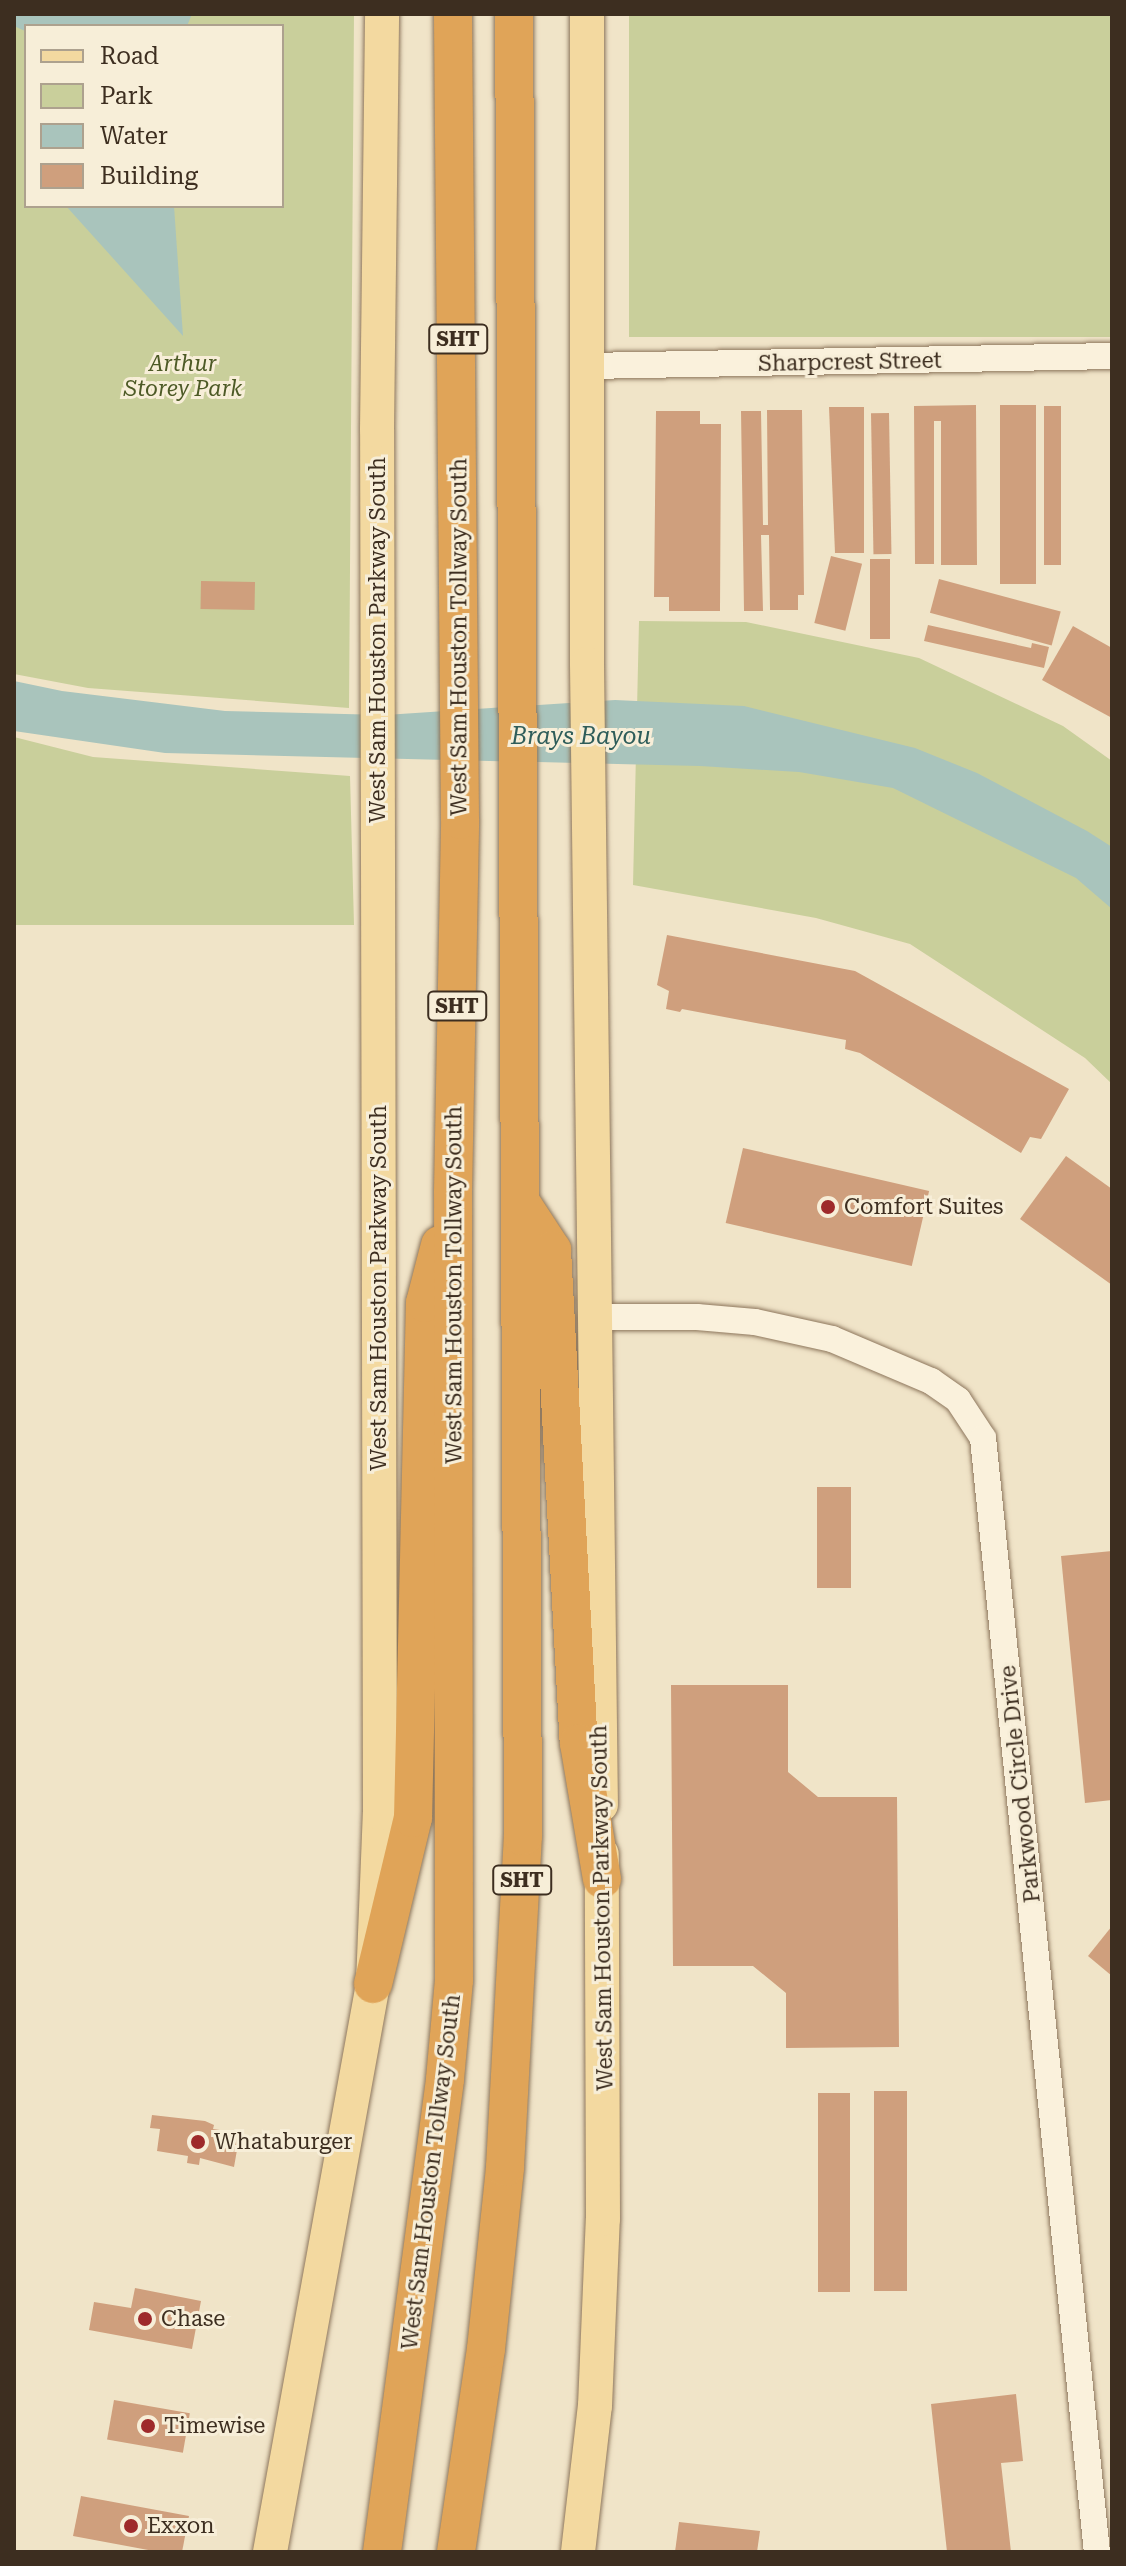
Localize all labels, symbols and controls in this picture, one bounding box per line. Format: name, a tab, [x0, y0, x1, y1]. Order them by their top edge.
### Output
legend	[24, 24, 284, 208]
text: Road	[100, 42, 159, 70]
text: Park	[100, 82, 153, 110]
text: Water	[100, 122, 168, 150]
text: Building	[100, 162, 198, 190]
road number: SHT	[428, 323, 488, 355]
street label: Sharpcrest Street	[758, 347, 942, 377]
park label: Arthur Storey Park	[124, 350, 242, 402]
street label: West Sam Houston Parkway South	[365, 457, 391, 823]
street label: West Sam Houston Tollway South	[446, 458, 472, 816]
water label: Brays Bayou	[511, 723, 651, 751]
road number: SHT	[427, 990, 487, 1022]
street label: West Sam Houston Parkway South	[366, 1105, 392, 1471]
street label: West Sam Houston Tollway South	[441, 1106, 467, 1464]
place label: Comfort Suites	[844, 1194, 1004, 1220]
marker: Comfort Suites	[819, 1198, 837, 1216]
street label: Parkwood Circle Drive	[994, 1664, 1046, 1904]
street label: West Sam Houston Parkway South	[586, 1725, 618, 2091]
road number: SHT	[492, 1864, 552, 1896]
street label: West Sam Houston Tollway South	[396, 1993, 466, 2351]
place label: Whataburger	[214, 2129, 352, 2155]
marker: Whataburger	[189, 2133, 207, 2151]
place label: Chase	[161, 2306, 225, 2332]
marker: Chase	[136, 2310, 154, 2328]
place label: Timewise	[164, 2413, 265, 2439]
marker: Timewise	[139, 2417, 157, 2435]
place label: Exxon	[147, 2513, 214, 2539]
marker: Exxon	[122, 2517, 140, 2535]

